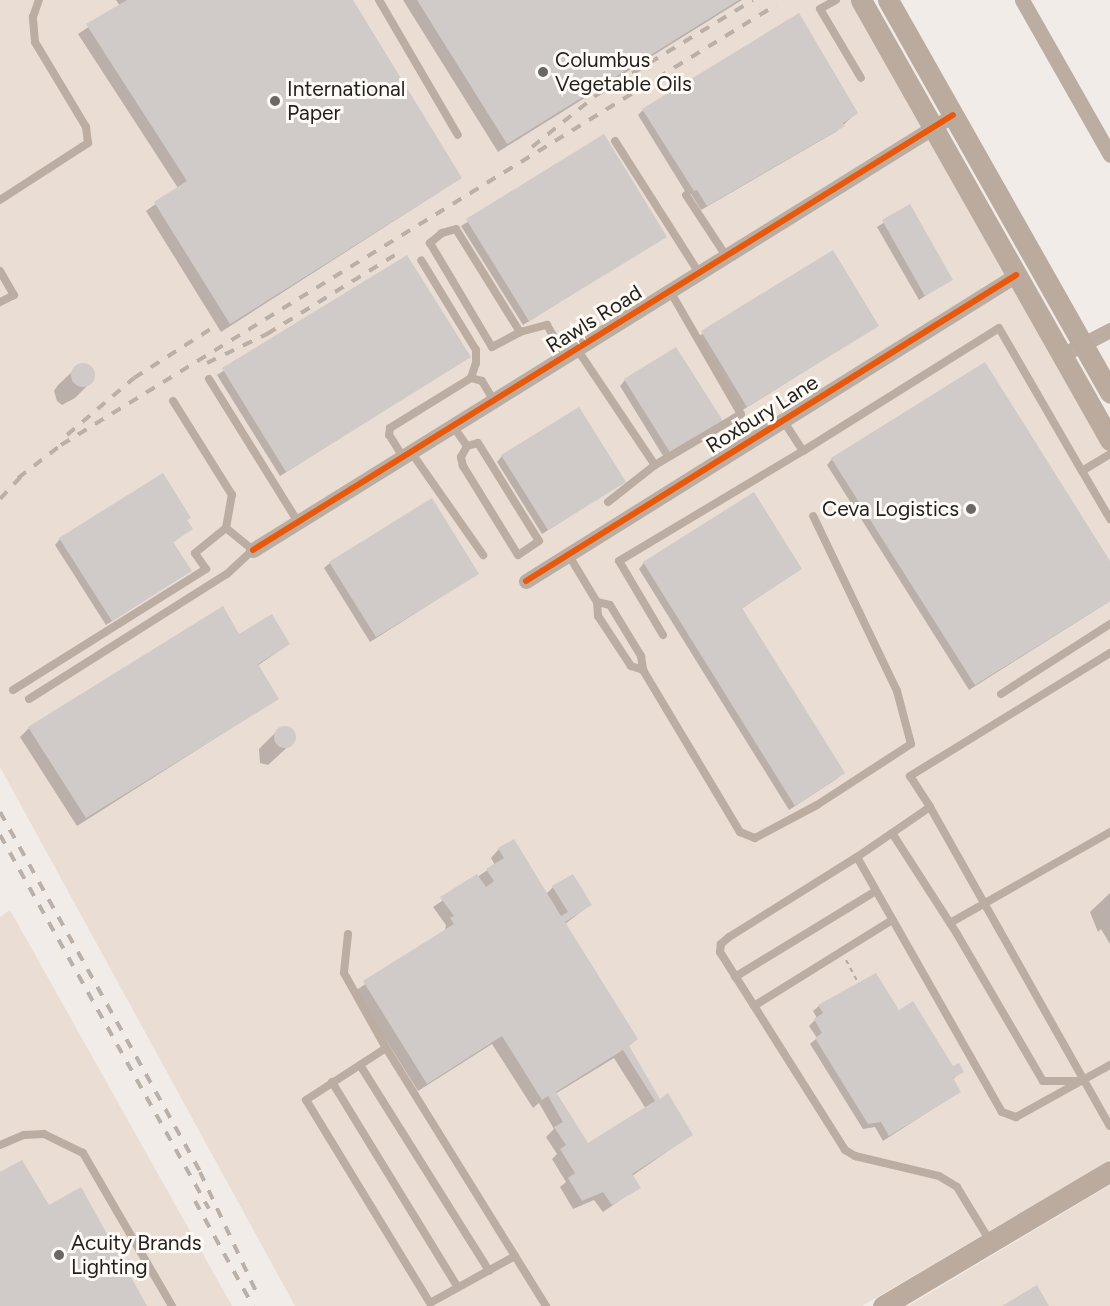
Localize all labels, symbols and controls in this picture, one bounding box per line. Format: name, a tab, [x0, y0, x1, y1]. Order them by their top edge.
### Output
place label: Columbus Vegetable Oils	[555, 47, 692, 97]
marker: Columbus Vegetable Oils	[536, 65, 550, 79]
place label: International Paper	[287, 76, 405, 126]
marker: International Paper	[268, 94, 282, 108]
street label: Rawls Road	[541, 280, 647, 358]
street label: Roxbury Lane	[701, 370, 823, 458]
place label: Ceva Logistics	[822, 496, 959, 522]
marker: Ceva Logistics	[964, 502, 978, 516]
place label: Acuity Brands Lighting	[71, 1230, 202, 1280]
marker: Acuity Brands Lighting	[52, 1248, 66, 1262]

